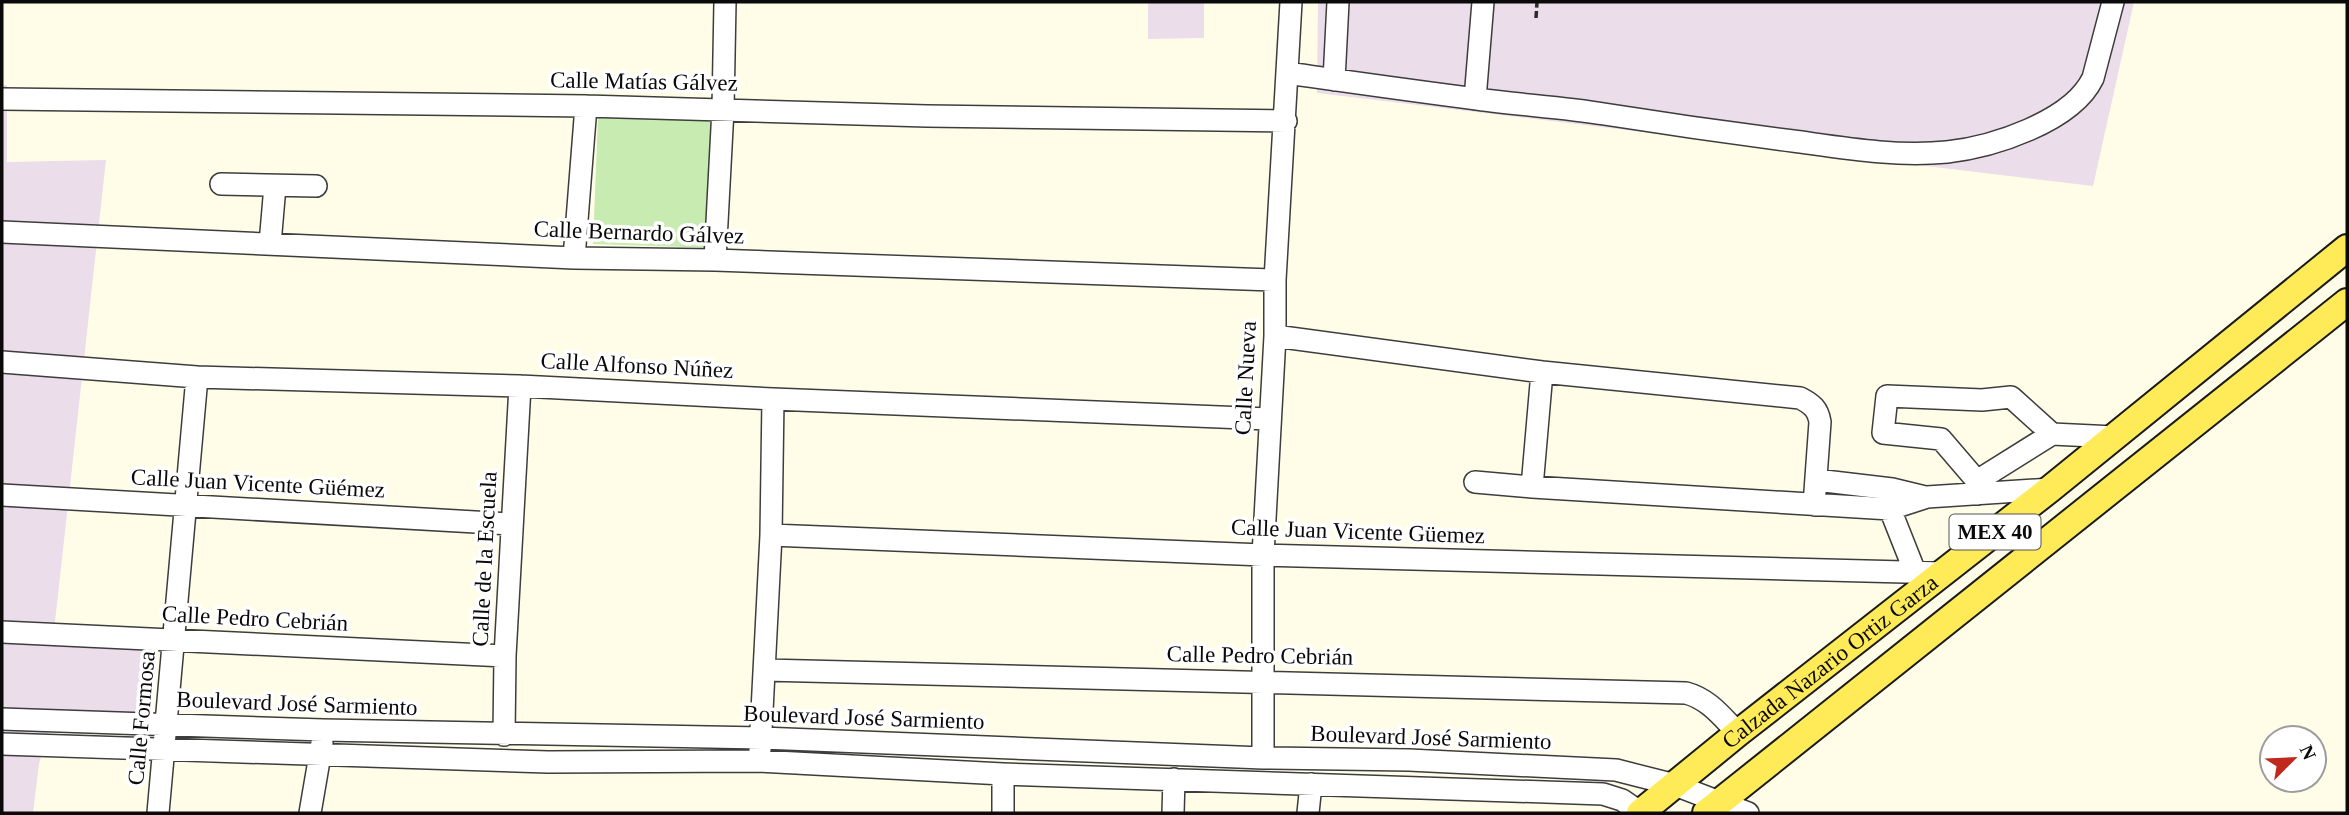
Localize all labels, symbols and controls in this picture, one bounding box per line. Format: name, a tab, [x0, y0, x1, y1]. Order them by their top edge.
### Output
street label: Calle Matías Gálvez	[550, 67, 738, 96]
street label: Calle Bernardo Gálvez	[533, 216, 745, 249]
street label: Calle Nueva	[1230, 320, 1261, 436]
street label: Calle Alfonso Núñez	[540, 348, 734, 383]
street label: Calle Juan Vicente Güémez	[130, 464, 386, 503]
street label: Calle de la Escuela	[467, 471, 502, 647]
road number: MEX 40	[1950, 514, 2040, 550]
street label: Calle Juan Vicente Güemez	[1230, 515, 1485, 548]
street label: Calzada Nazario Ortiz Garza	[1717, 570, 1943, 754]
street label: Calle Pedro Cebrián	[161, 601, 349, 636]
street label: Calle Pedro Cebrián	[1167, 641, 1354, 670]
street label: Calle Formosa	[123, 650, 160, 786]
street label: Boulevard José Sarmiento	[176, 687, 418, 720]
street label: Boulevard José Sarmiento	[743, 701, 985, 734]
street label: Boulevard José Sarmiento	[1310, 721, 1552, 754]
north arrow	[2258, 724, 2328, 794]
text: N	[2296, 742, 2321, 763]

